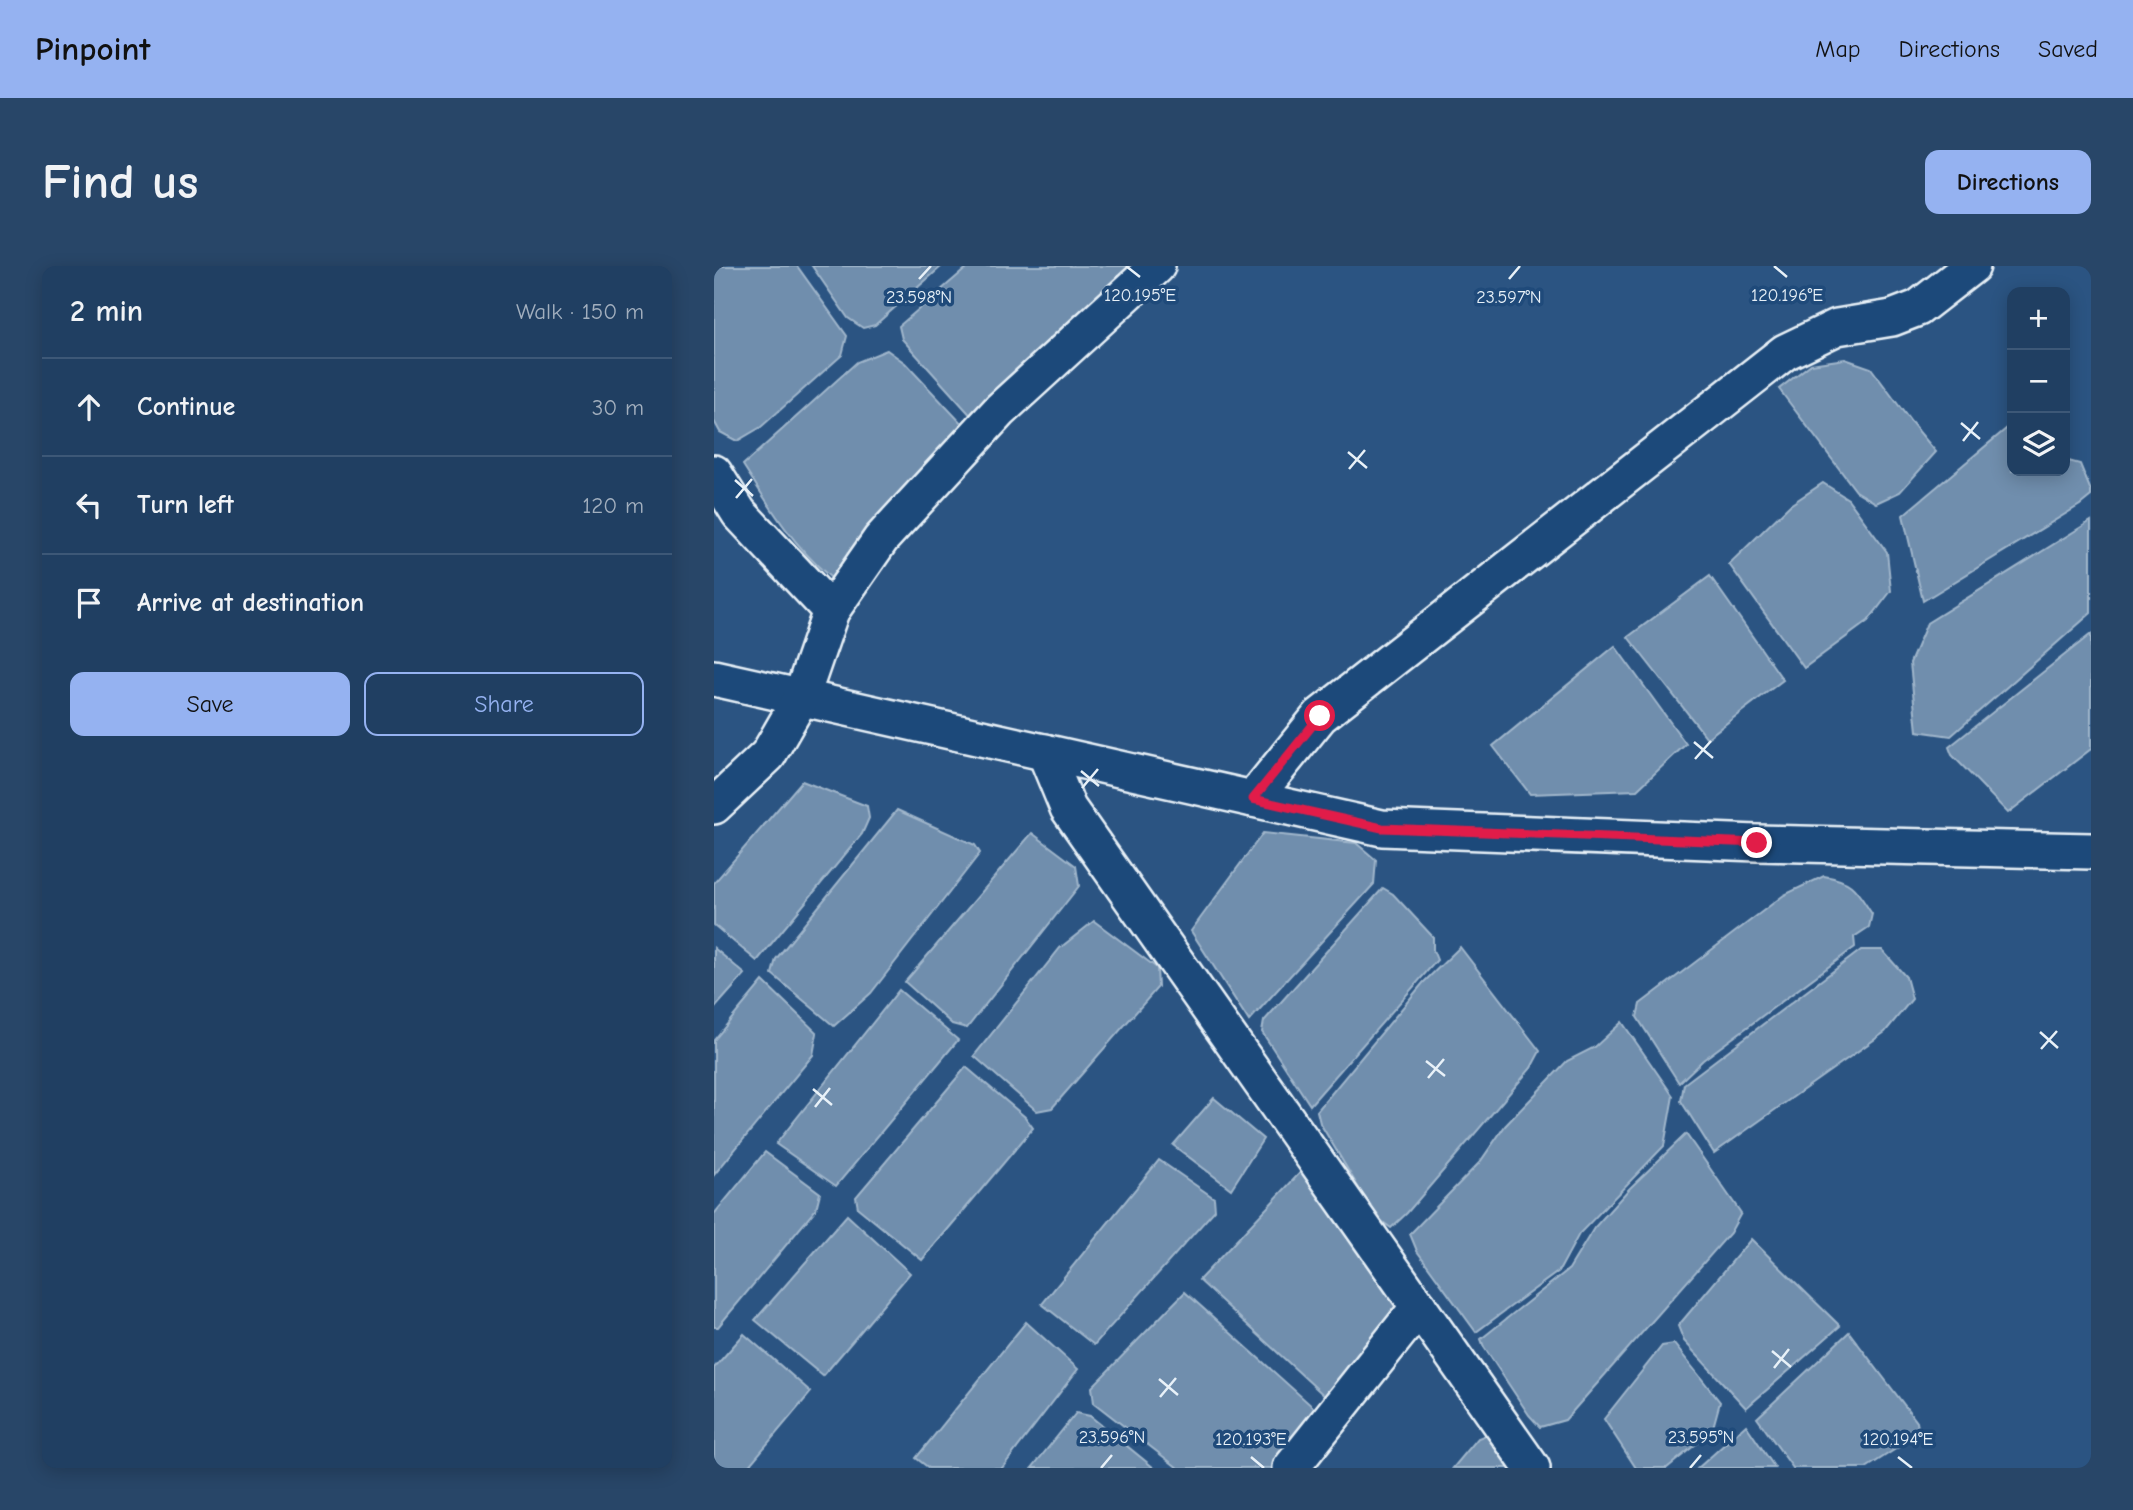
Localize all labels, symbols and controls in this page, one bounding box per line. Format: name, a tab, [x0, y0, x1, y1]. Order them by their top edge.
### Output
text: Pinpoint	[35, 30, 150, 68]
text: Map	[1815, 35, 1861, 63]
text: Directions	[1899, 35, 2000, 63]
text: Saved	[2038, 35, 2098, 63]
button: Directions	[1925, 150, 2091, 214]
text: Find us	[42, 154, 198, 210]
text: 120.195°E	[1104, 285, 1176, 306]
text: 120.196°E	[1751, 285, 1823, 306]
text: 23.598°N	[886, 287, 952, 308]
text: 23.597°N	[1476, 287, 1542, 308]
map controls	[2007, 287, 2070, 476]
button: +	[2007, 287, 2070, 350]
text: 2 min	[70, 294, 143, 329]
text: Walk · 150 m	[516, 298, 644, 325]
button: −	[2007, 350, 2070, 413]
icon: ahead	[70, 388, 108, 426]
text: Continue	[137, 392, 235, 422]
text: 30 m	[592, 394, 644, 421]
button: layers	[2007, 413, 2070, 476]
icon: left	[70, 486, 108, 524]
text: Turn left	[137, 490, 234, 520]
text: 120 m	[582, 492, 644, 519]
icon: arrive	[70, 584, 108, 622]
text: Arrive at destination	[137, 588, 364, 618]
button: Save	[70, 672, 350, 736]
button: Share	[364, 672, 644, 736]
route start	[1304, 700, 1335, 731]
route end	[1741, 827, 1772, 858]
text: 23.596°N	[1079, 1427, 1145, 1448]
text: 23.595°N	[1668, 1427, 1734, 1448]
text: 120.193°E	[1215, 1429, 1287, 1450]
text: 120.194°E	[1863, 1429, 1934, 1450]

